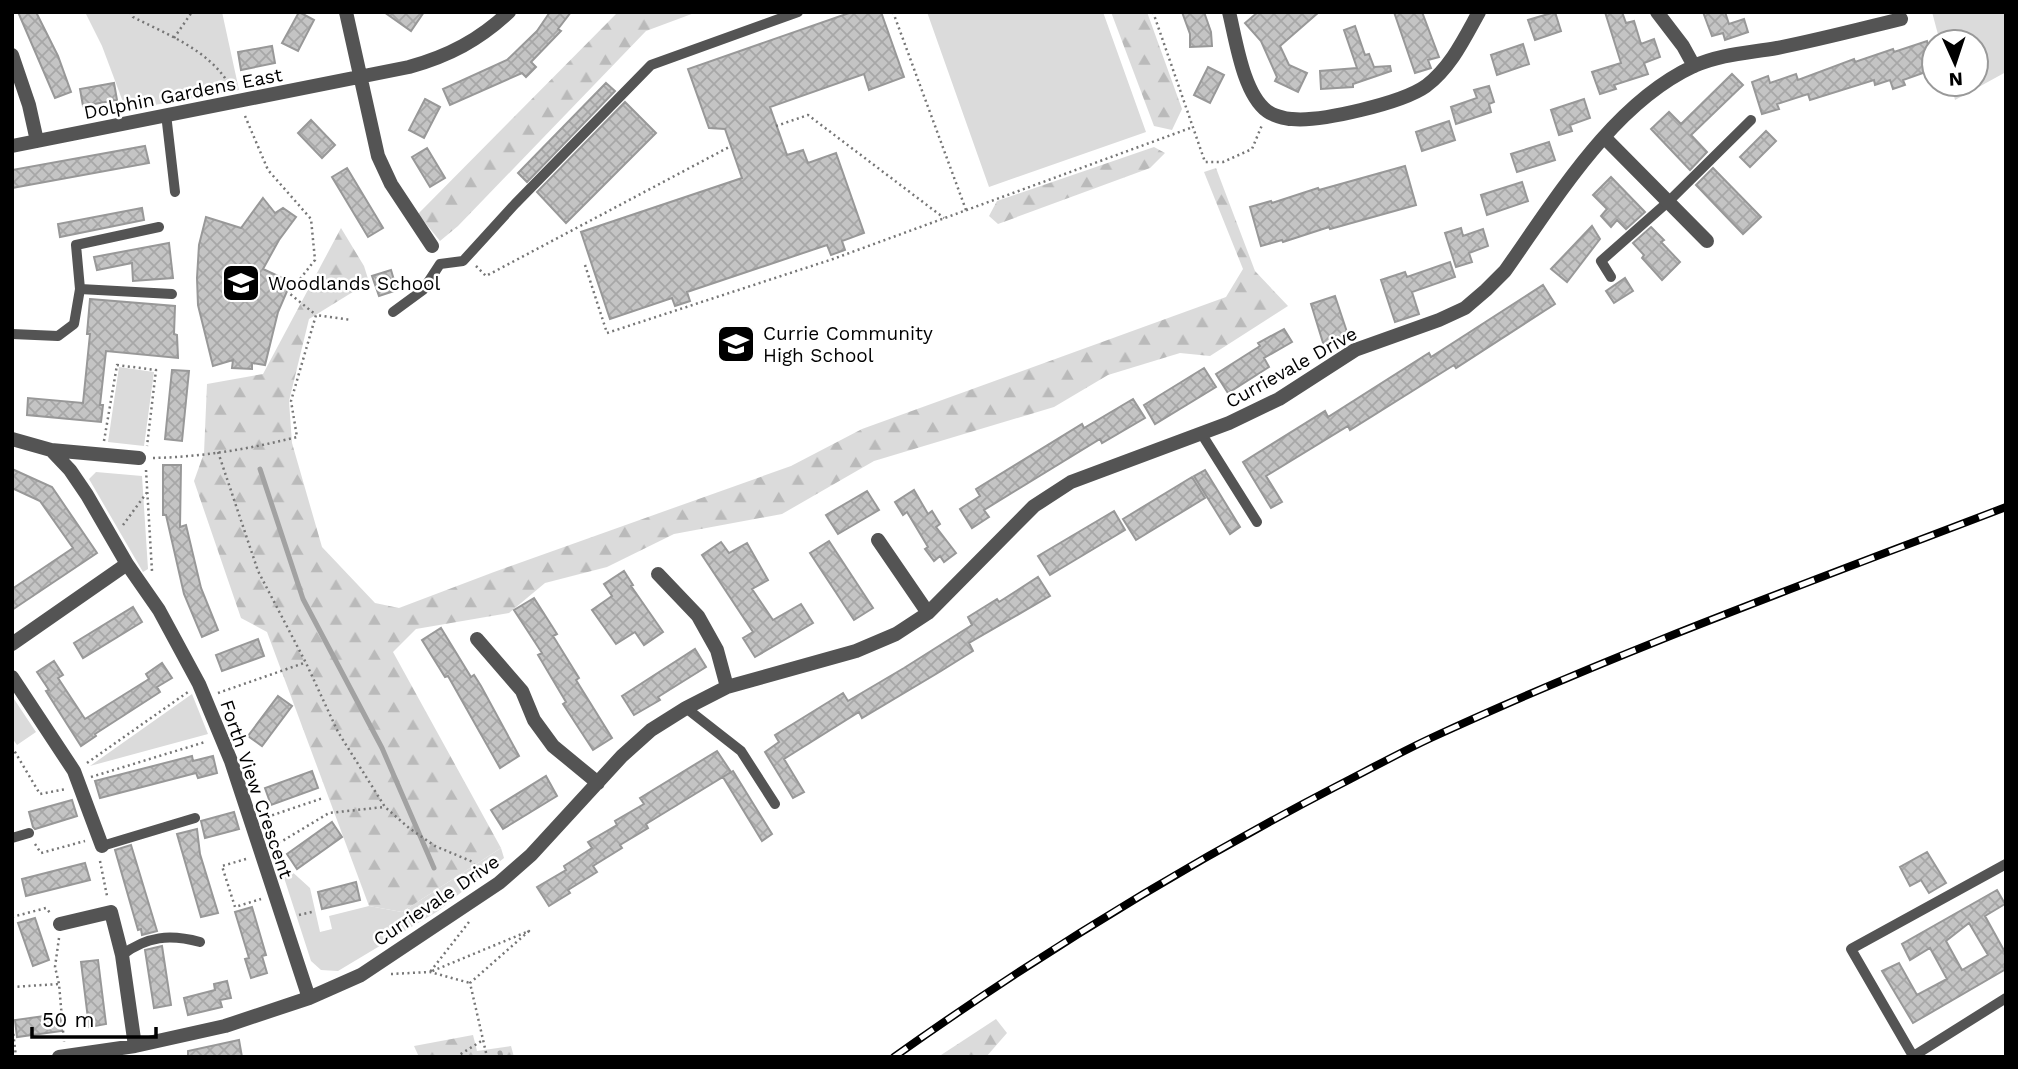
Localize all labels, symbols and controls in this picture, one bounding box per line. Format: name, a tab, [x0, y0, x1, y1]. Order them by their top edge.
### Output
north arrow	[1920, 28, 1990, 98]
street label: Dolphin Gardens East	[82, 63, 284, 124]
text: N	[1948, 68, 1964, 91]
school or university icon: Woodlands School	[220, 262, 262, 304]
place label: Woodlands School	[268, 272, 440, 295]
place label: Currie Community High School	[763, 322, 933, 367]
street label: Currievale Drive	[1221, 322, 1361, 413]
school or university icon: Currie Community High School	[715, 323, 757, 365]
street label: Forth View Crescent	[215, 697, 298, 882]
street label: Currievale Drive	[369, 850, 504, 951]
scale bar	[32, 996, 156, 1040]
text: 50 m	[42, 1007, 94, 1032]

